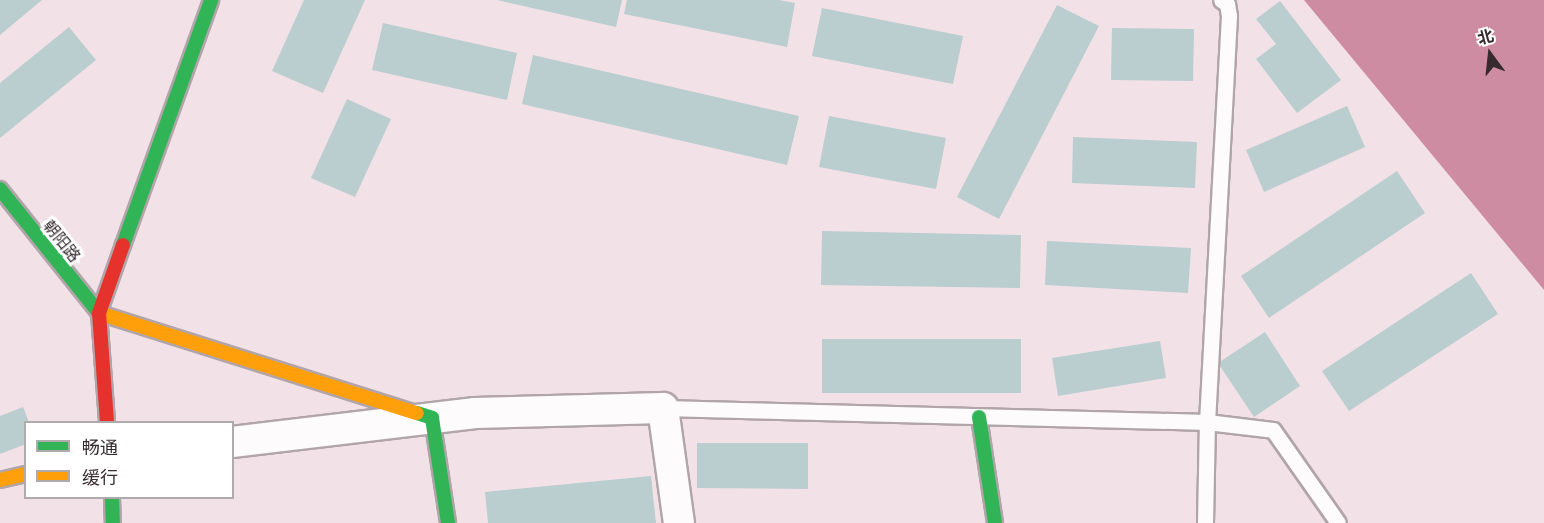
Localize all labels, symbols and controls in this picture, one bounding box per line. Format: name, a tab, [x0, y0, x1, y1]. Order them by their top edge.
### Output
north arrow	[1460, 24, 1520, 84]
text: 北	[1475, 24, 1496, 49]
street label: 朝阳路	[39, 216, 85, 266]
legend	[24, 421, 234, 499]
text: 畅通	[82, 435, 118, 459]
text: 缓行	[82, 465, 118, 489]

